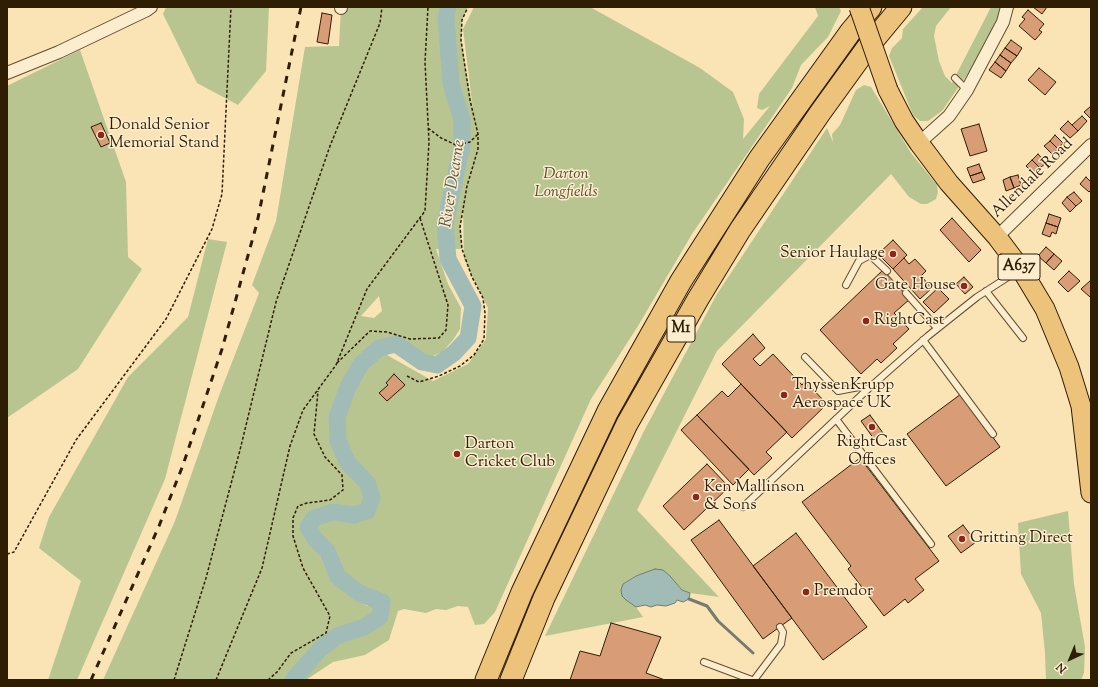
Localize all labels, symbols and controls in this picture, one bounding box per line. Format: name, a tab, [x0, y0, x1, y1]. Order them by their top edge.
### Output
place label: Donald Senior Memorial Stand	[109, 116, 219, 154]
marker: Donald Senior Memorial Stand	[96, 130, 106, 140]
street label: Allendale Road	[988, 135, 1078, 223]
water label: River Dearne	[437, 139, 471, 229]
park label: Darton Longfields	[534, 165, 598, 203]
place label: Senior Haulage	[780, 244, 885, 264]
marker: Senior Haulage	[888, 249, 898, 259]
road number: A637	[998, 254, 1040, 280]
place label: Gate House	[875, 276, 956, 296]
marker: Gate House	[959, 281, 969, 291]
place label: RightCast	[874, 311, 944, 331]
road number: M1	[667, 316, 695, 342]
marker: RightCast	[861, 316, 871, 326]
place label: ThyssenKrupp Aerospace UK	[792, 376, 894, 414]
marker: ThyssenKrupp Aerospace UK	[779, 390, 789, 400]
marker: RightCast Offices	[867, 422, 877, 432]
place label: RightCast Offices	[837, 433, 907, 471]
place label: Darton Cricket Club	[465, 435, 555, 473]
marker: Darton Cricket Club	[452, 449, 462, 459]
place label: Ken Mallinson & Sons	[704, 478, 805, 516]
marker: Ken Mallinson & Sons	[691, 492, 701, 502]
place label: Gritting Direct	[970, 529, 1073, 549]
marker: Gritting Direct	[957, 534, 967, 544]
place label: Premdor	[814, 582, 873, 602]
marker: Premdor	[801, 587, 811, 597]
north arrow	[1050, 639, 1090, 679]
text: N	[1053, 659, 1070, 676]

